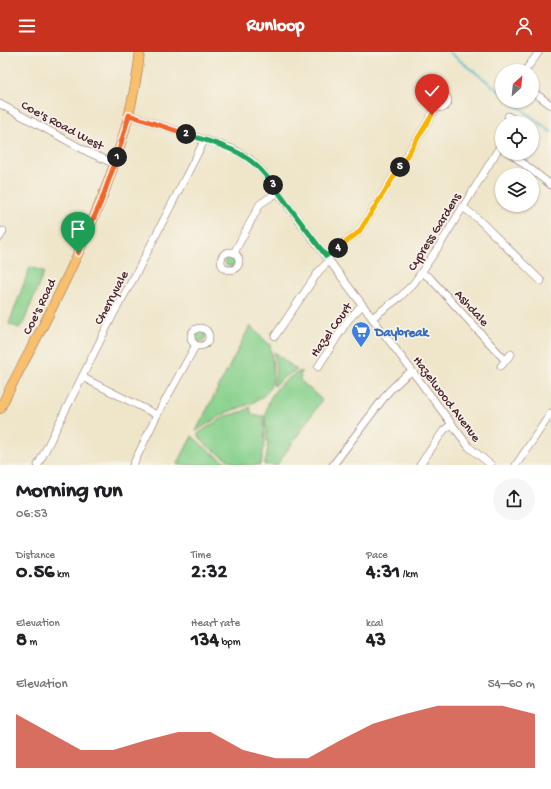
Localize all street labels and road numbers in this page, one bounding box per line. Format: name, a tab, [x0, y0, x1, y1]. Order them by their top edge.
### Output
street label: Coe's Road West	[18, 98, 107, 155]
street label: Cypress Gardens	[405, 190, 466, 274]
street label: Cherryvale	[92, 268, 133, 328]
street label: Coe's Road	[20, 276, 61, 337]
street label: Ashdale	[451, 287, 492, 330]
street label: Hazel Court	[308, 299, 357, 360]
street label: Hazelwood Avenue	[409, 354, 483, 445]

